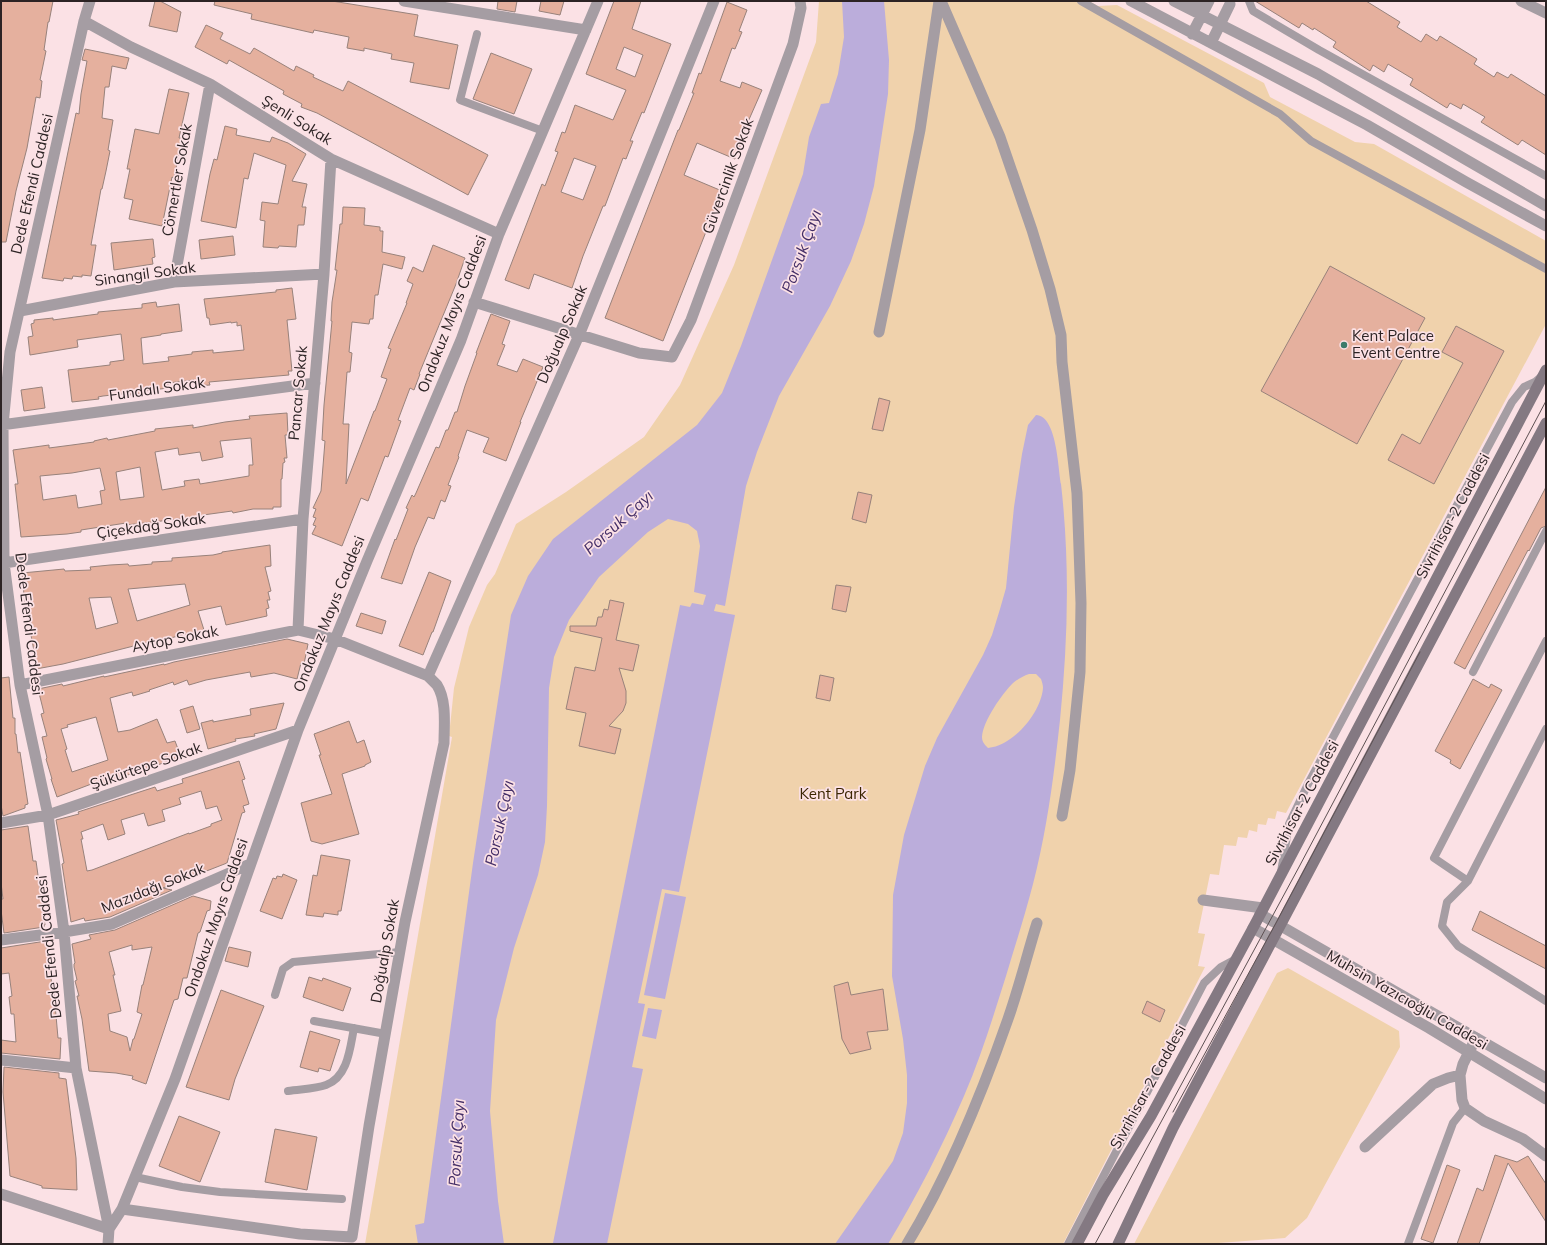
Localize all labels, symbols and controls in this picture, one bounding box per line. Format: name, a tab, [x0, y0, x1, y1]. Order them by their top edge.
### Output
street label: Şenli Sokak	[258, 90, 336, 149]
street label: Dede Efendi Caddesi	[6, 112, 57, 256]
street label: Güvercinlik Sokak	[698, 115, 757, 236]
street label: Cömertler Sokak	[157, 122, 196, 238]
water label: Porsuk Çayı	[777, 207, 825, 295]
street label: Ondokuz Mayıs Caddesi	[413, 233, 490, 395]
street label: Sinangil Sokak	[93, 257, 197, 290]
street label: Doğualp Sokak	[532, 281, 591, 386]
place label: Kent Palace Event Centre	[1352, 326, 1440, 362]
marker: Kent Palace Event Centre	[1339, 340, 1349, 350]
street label: Pancar Sokak	[284, 344, 311, 441]
street label: Fundalı Sokak	[108, 372, 207, 405]
street label: Sivrihisar-2 Caddesi	[1411, 450, 1494, 582]
water label: Porsuk Çayı	[579, 485, 657, 559]
street label: Çiçekdağ Sokak	[95, 508, 207, 543]
street label: Ondokuz Mayıs Caddesi	[288, 533, 369, 695]
street label: Dede Efendi Caddesi	[11, 551, 48, 696]
street label: Aytop Sokak	[130, 621, 220, 656]
street label: Şükürtepe Sokak	[87, 737, 204, 794]
street label: Sivrihisar-2 Caddesi	[1260, 737, 1343, 869]
water label: Porsuk Çayı	[480, 778, 518, 868]
park label: Kent Park	[799, 784, 867, 803]
street label: Ondokuz Mayıs Caddesi	[179, 836, 252, 1000]
street label: Mazıdağı Sokak	[98, 858, 208, 917]
street label: Dede Efendi Caddesi	[32, 875, 65, 1019]
street label: Doğualp Sokak	[366, 897, 403, 1004]
street label: Muhsin Yazıcıoğlu Caddesi	[1323, 946, 1491, 1054]
street label: Sivrihisar-2 Caddesi	[1105, 1021, 1190, 1152]
water label: Porsuk Çayı	[444, 1099, 468, 1187]

